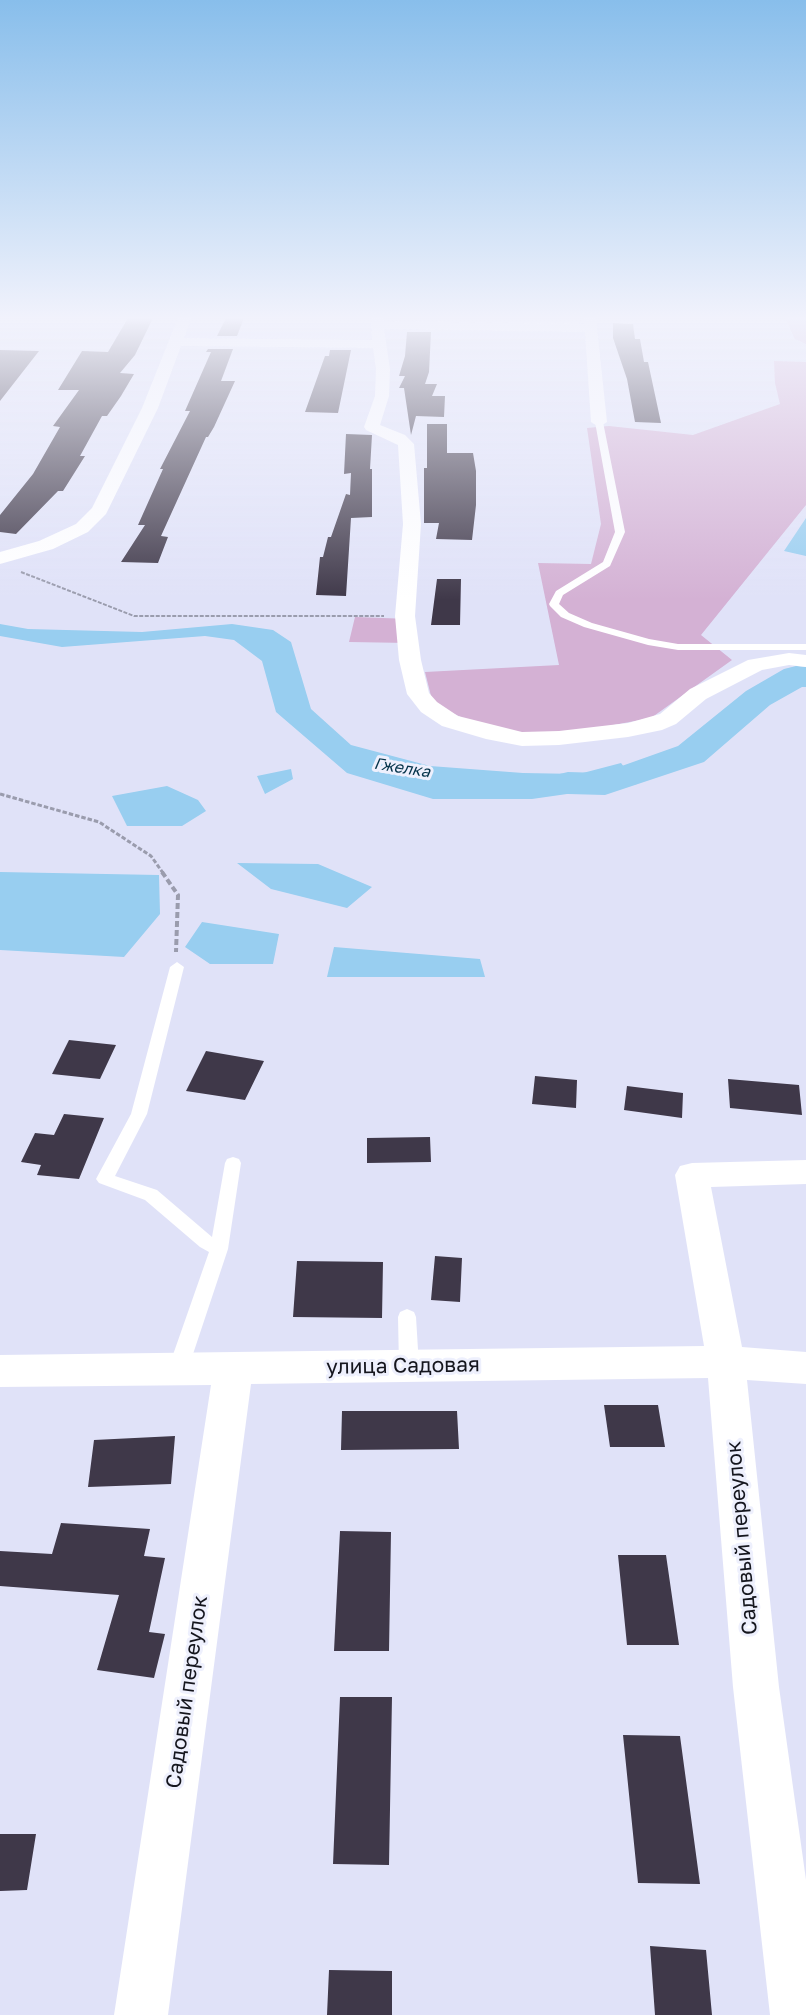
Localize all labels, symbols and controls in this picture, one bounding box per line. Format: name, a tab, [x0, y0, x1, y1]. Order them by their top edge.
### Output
water label: Гжелка	[372, 754, 432, 782]
street label: улица Садовая	[326, 1352, 480, 1380]
street label: Садовый переулок	[721, 1440, 763, 1636]
street label: Садовый переулок	[161, 1594, 213, 1790]

